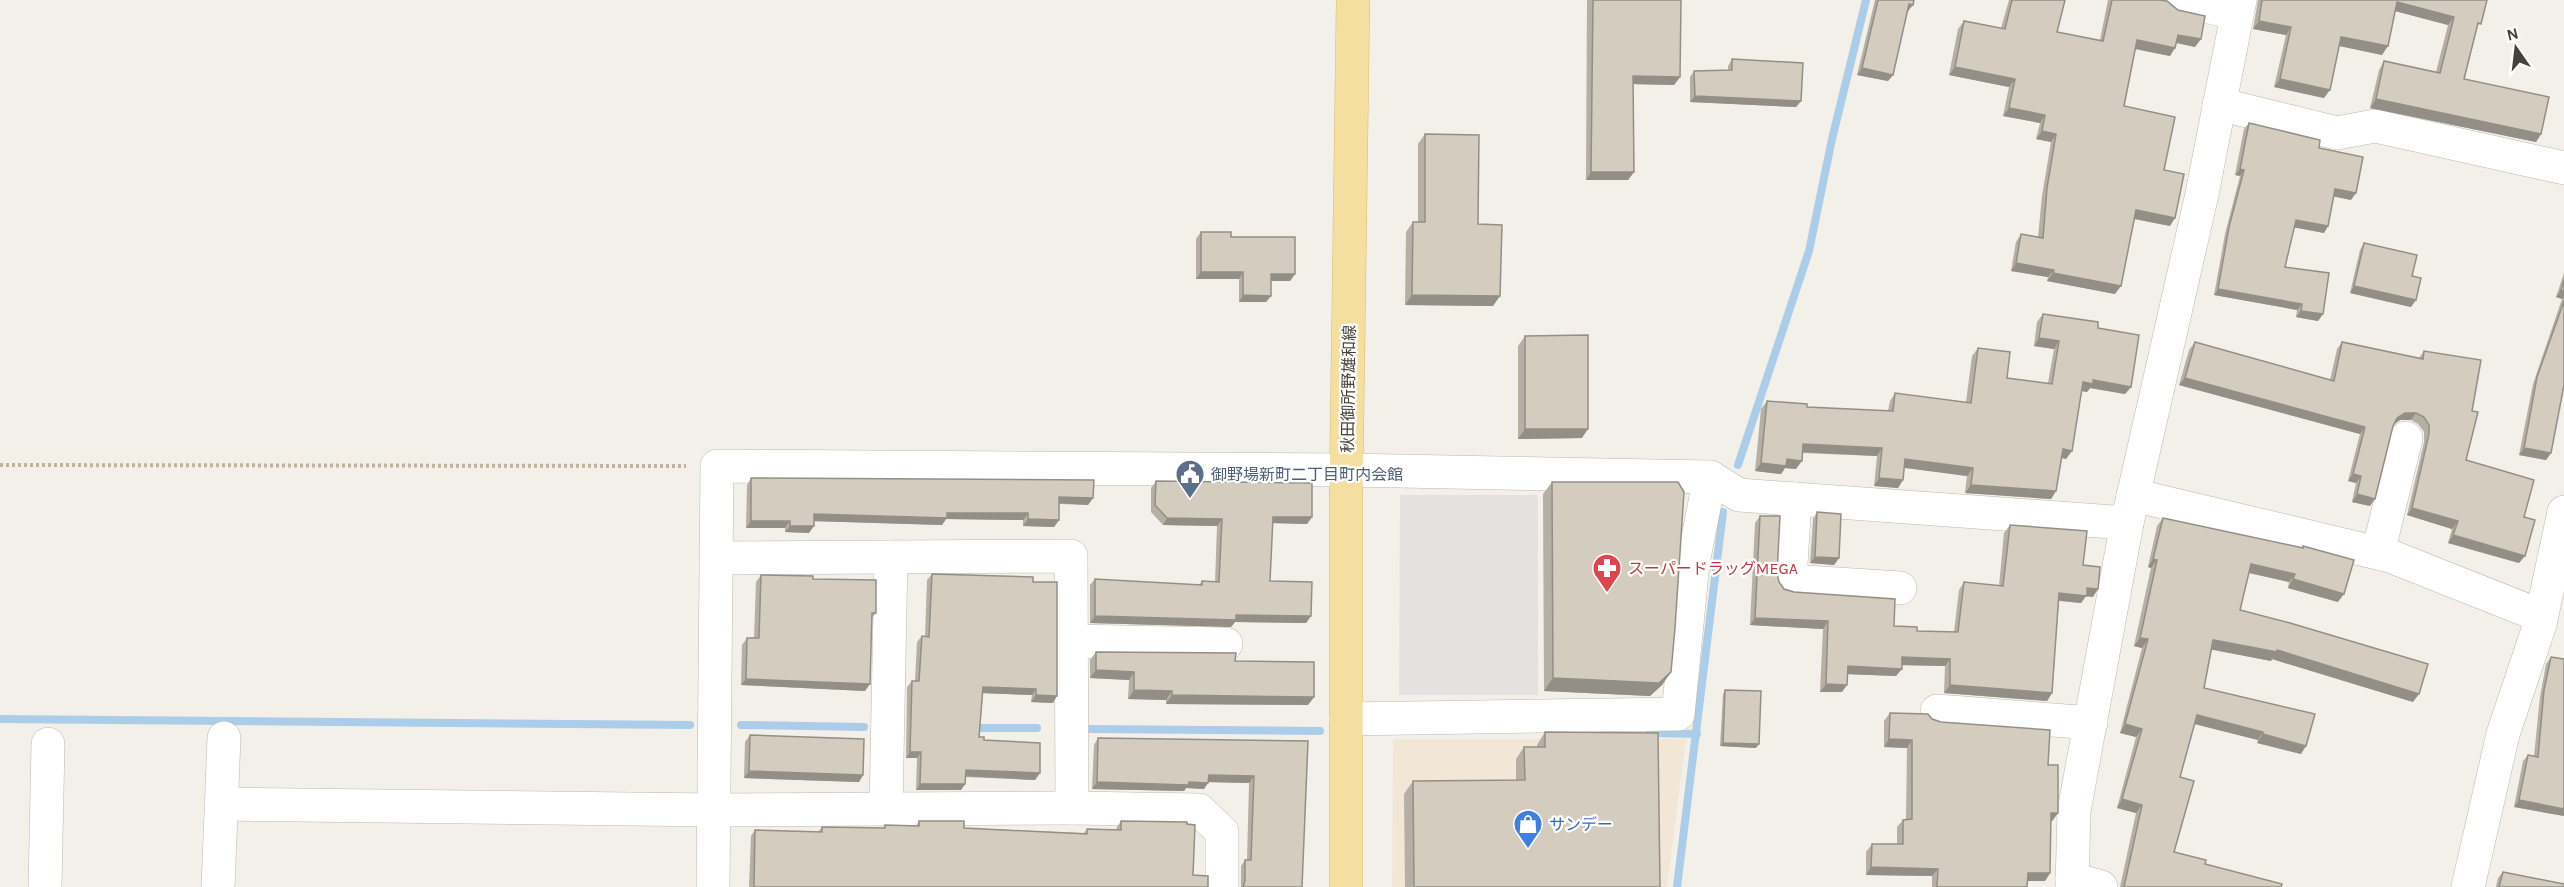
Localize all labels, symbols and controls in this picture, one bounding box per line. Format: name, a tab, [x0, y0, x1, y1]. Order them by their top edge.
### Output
north arrow	[2486, 18, 2546, 78]
text: N	[2505, 23, 2520, 45]
street label: 秋田御所野雄和線	[1338, 325, 1359, 453]
public building icon: 御野場新町二丁目町内会館	[1174, 458, 1206, 500]
place label: 御野場新町二丁目町内会館	[1211, 465, 1403, 484]
pharmacy icon: スーパードラッグMEGA	[1591, 552, 1623, 594]
place label: スーパードラッグMEGA	[1628, 559, 1798, 578]
shop icon: サンデー	[1512, 808, 1544, 850]
place label: サンデー	[1549, 815, 1613, 834]

